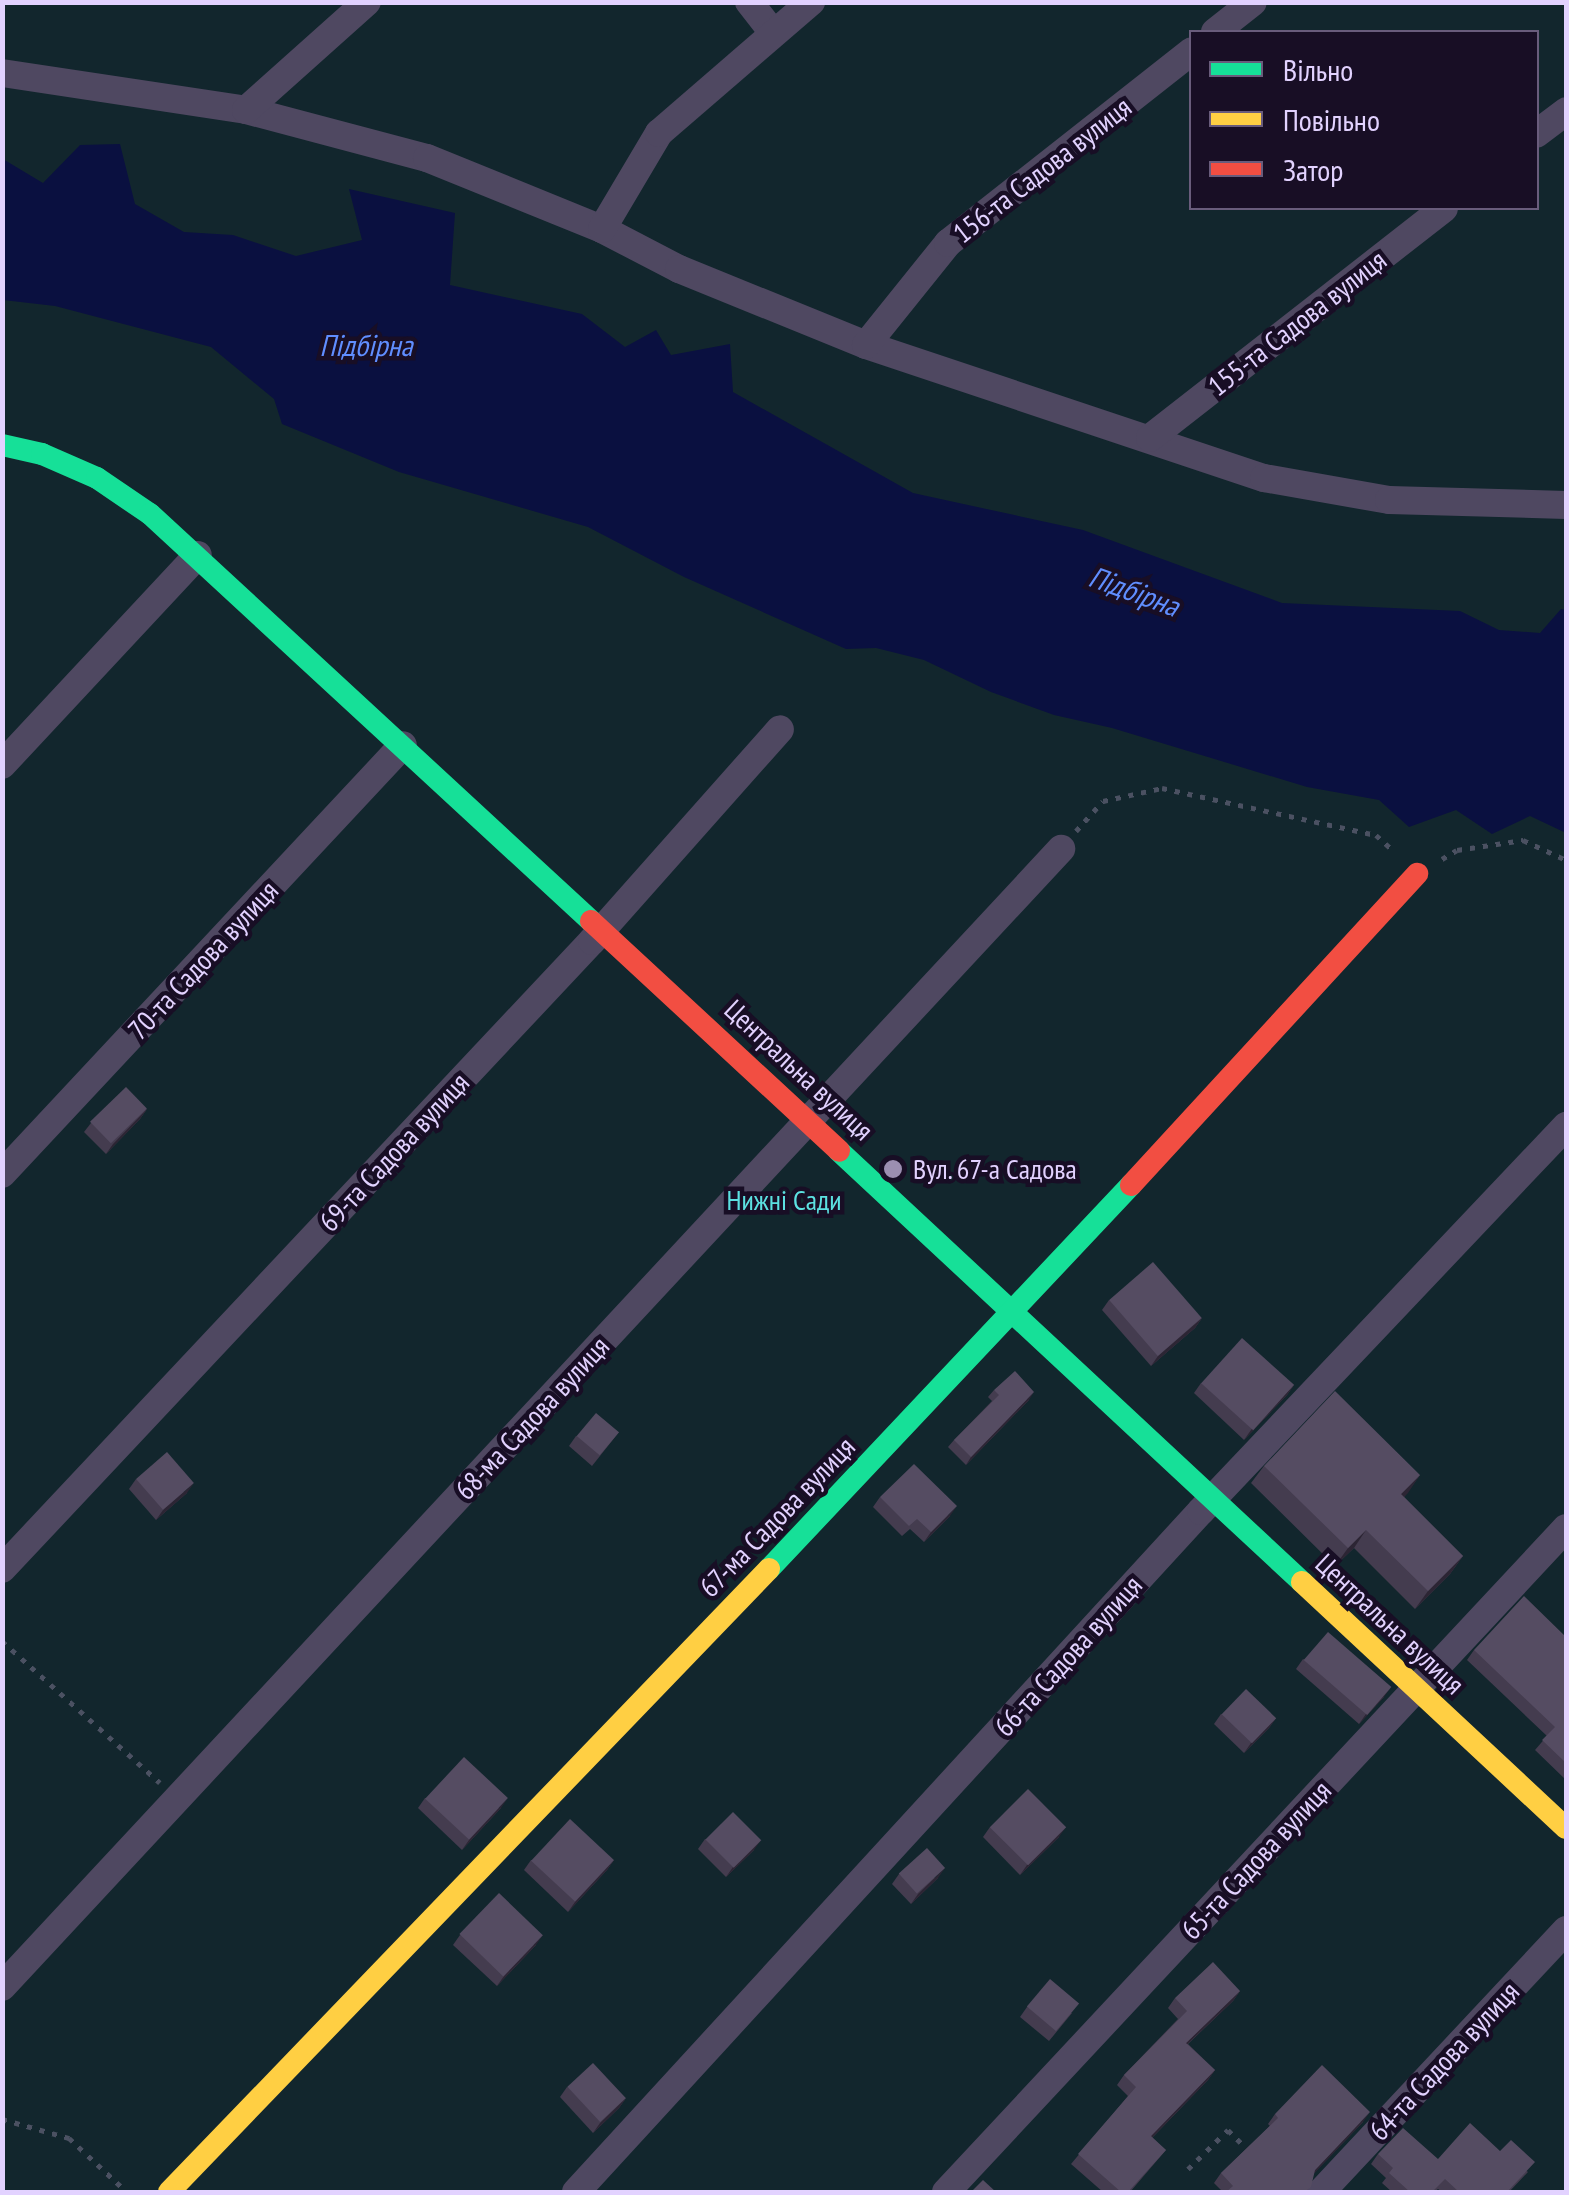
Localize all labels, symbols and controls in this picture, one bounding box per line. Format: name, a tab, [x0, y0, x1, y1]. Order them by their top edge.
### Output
legend	[1189, 30, 1539, 210]
text: Вільно	[1283, 50, 1353, 89]
street label: 156-та Садова вулиця	[946, 90, 1138, 250]
text: Повільно	[1283, 100, 1380, 139]
text: Затор	[1283, 150, 1343, 189]
street label: 155-та Садова вулиця	[1201, 243, 1393, 403]
water label: Підбірна	[320, 327, 412, 363]
water label: Підбірна	[1084, 558, 1184, 624]
street label: 70-та Садова вулиця	[121, 874, 285, 1046]
street label: Центральна вулиця	[718, 993, 880, 1147]
street label: 69-та Садова вулиця	[312, 1066, 476, 1238]
place label: Вул. 67-а Садова	[913, 1152, 1079, 1186]
marker: Вул. 67-а Садова	[882, 1158, 904, 1180]
park label: Нижні Сади	[726, 1183, 842, 1217]
street label: 68-ма Садова вулиця	[448, 1330, 616, 1506]
street label: 67-ма Садова вулиця	[692, 1430, 862, 1604]
street label: Центральна вулиця	[1309, 1547, 1471, 1701]
street label: 66-та Садова вулиця	[987, 1569, 1149, 1743]
street label: 65-та Садова вулиця	[1174, 1774, 1338, 1946]
street label: 64-та Садова вулиця	[1362, 1975, 1526, 2147]

